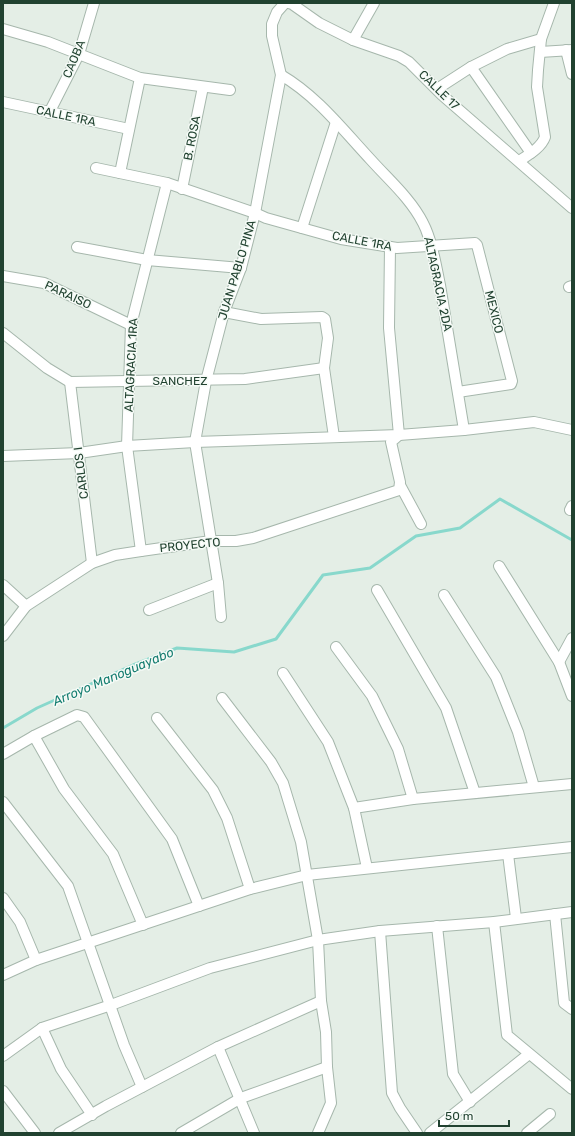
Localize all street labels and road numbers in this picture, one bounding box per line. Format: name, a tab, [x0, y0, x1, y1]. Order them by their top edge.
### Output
street label: CAOBA	[60, 38, 88, 80]
street label: CALLE 17	[416, 67, 462, 113]
street label: CALLE 1RA	[35, 103, 97, 129]
street label: B. ROSA	[181, 114, 203, 162]
street label: JUAN PABLO PINA	[215, 218, 259, 322]
street label: CALLE 1RA	[331, 228, 393, 254]
street label: ALTAGRACIA 2DA	[421, 235, 455, 333]
street label: PARAISO	[42, 278, 94, 312]
street label: MEXICO	[482, 289, 506, 335]
street label: ALTAGRACIA 1RA	[122, 318, 140, 412]
street label: SANCHEZ	[153, 374, 207, 388]
street label: CARLOS I	[71, 446, 91, 500]
street label: PROYECTO	[159, 535, 221, 555]

